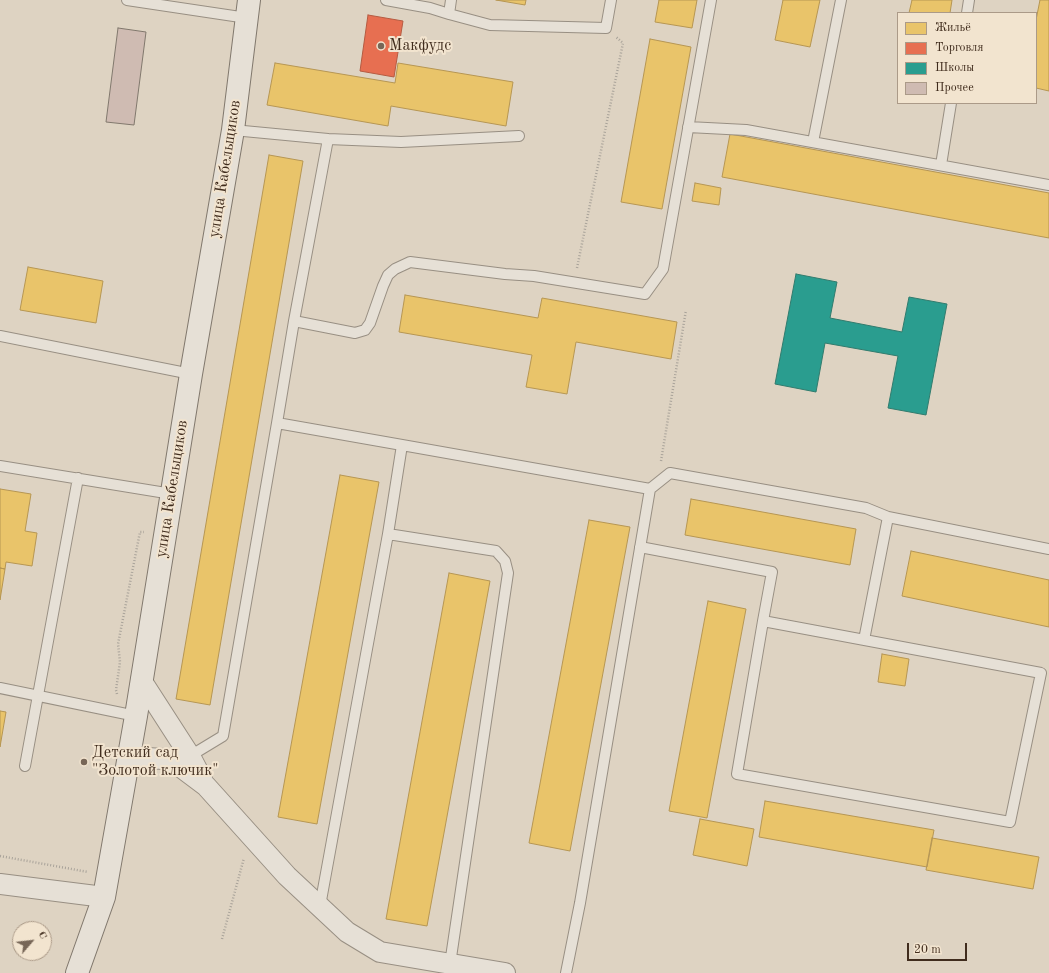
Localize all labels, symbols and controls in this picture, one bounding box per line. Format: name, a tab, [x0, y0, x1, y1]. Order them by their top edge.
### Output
legend	[897, 12, 1037, 104]
text: Жильё	[935, 22, 971, 34]
place label: Макфудс	[389, 36, 451, 56]
marker: Макфудс	[376, 41, 386, 51]
text: Торговля	[935, 42, 984, 54]
text: Школы	[935, 62, 974, 74]
text: Прочее	[935, 82, 974, 94]
street label: улица Кабельщиков	[205, 99, 245, 239]
street label: улица Кабельщиков	[152, 419, 192, 559]
place label: Детский сад "Золотой ключик"	[92, 743, 218, 781]
marker: Детский сад "Золотой ключик"	[79, 757, 89, 767]
north arrow	[12, 921, 52, 961]
text: С	[36, 930, 49, 941]
scale bar	[909, 935, 969, 961]
text: 20 m	[914, 944, 941, 956]

